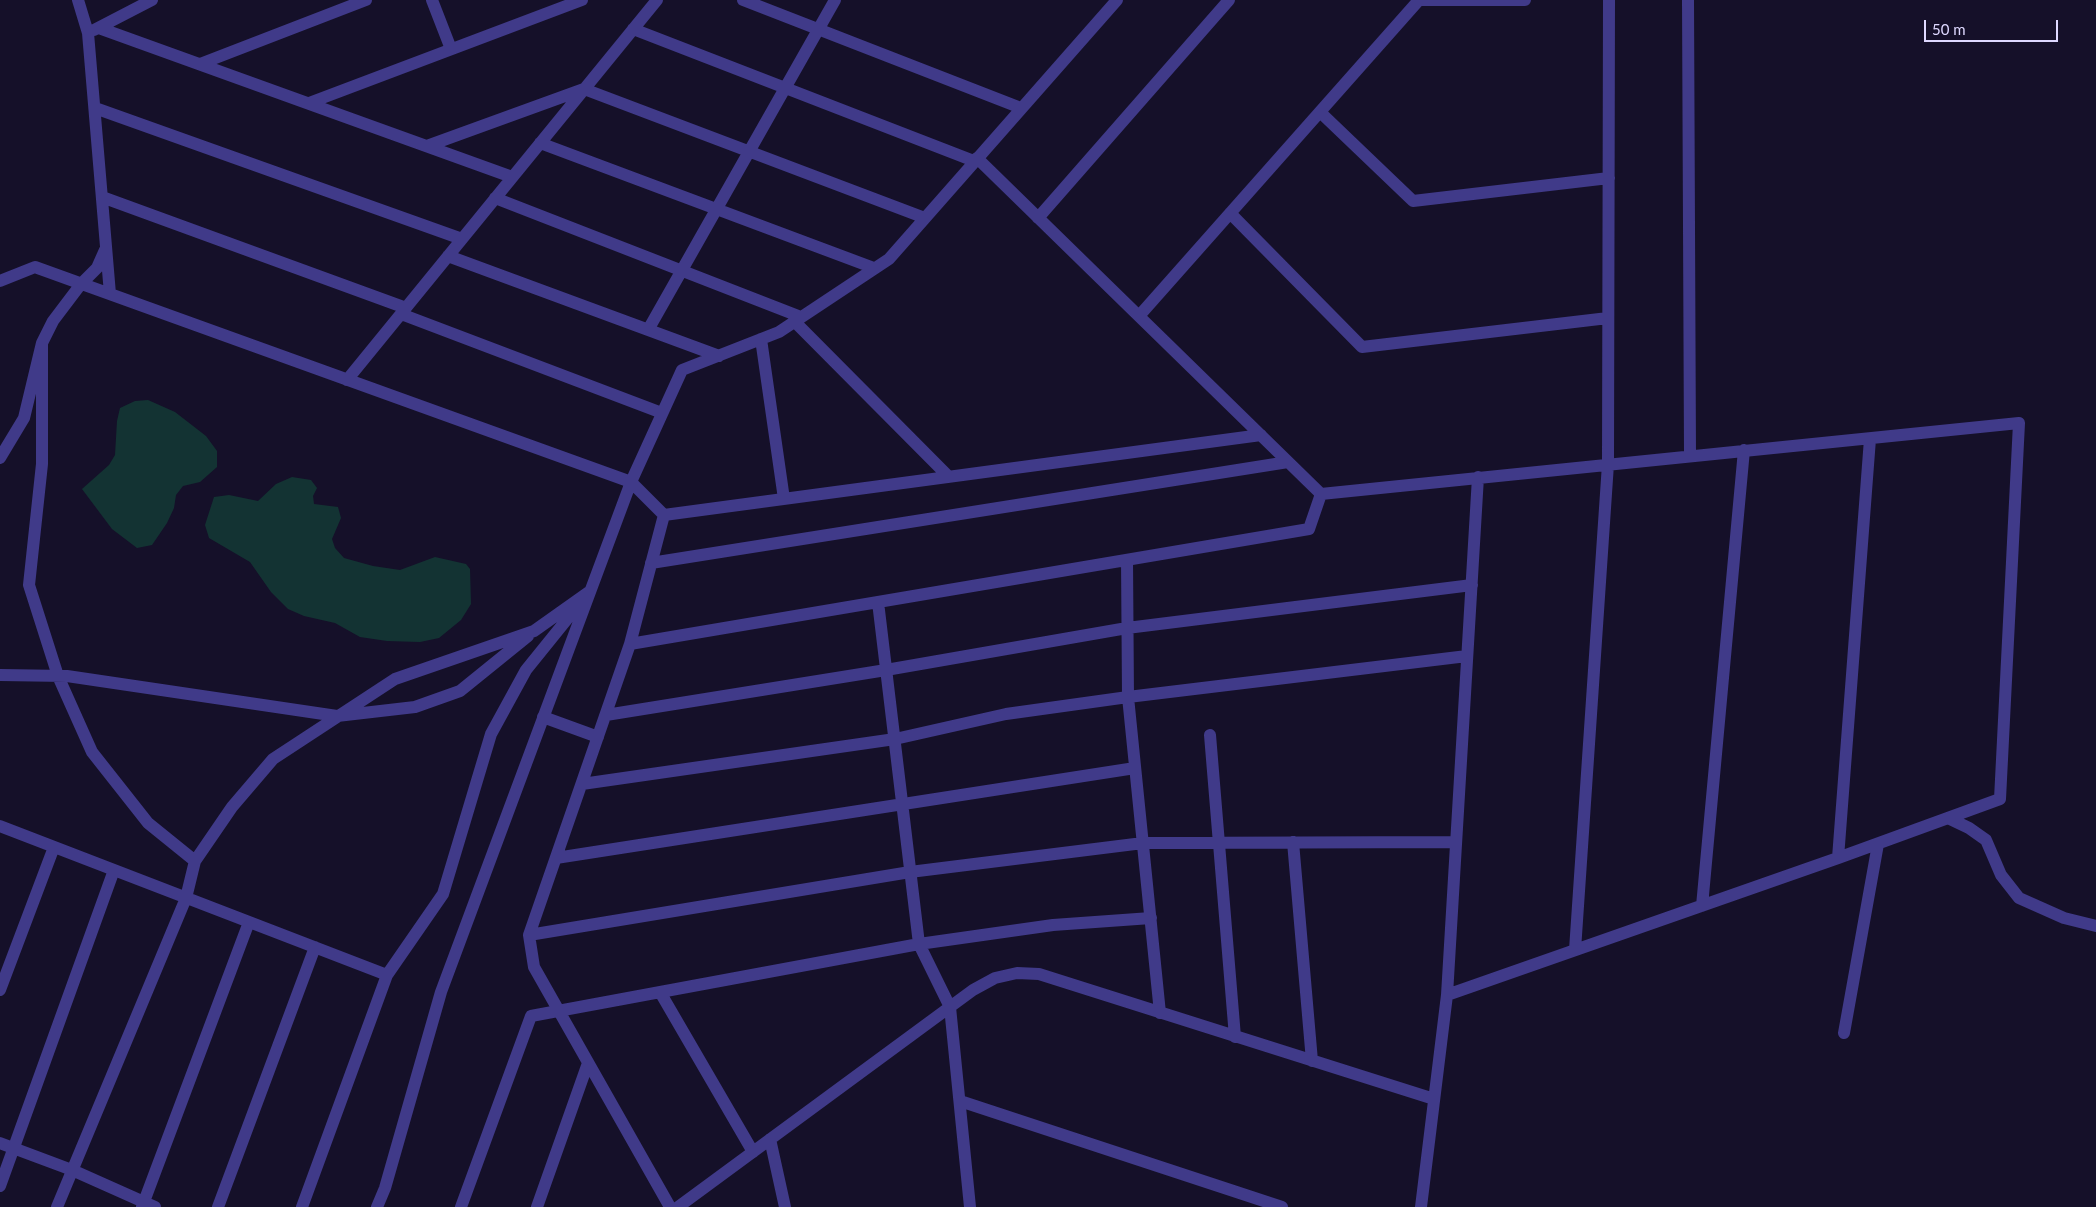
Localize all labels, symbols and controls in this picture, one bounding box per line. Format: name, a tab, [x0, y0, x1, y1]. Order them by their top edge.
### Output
scale bar	[1926, 10, 2060, 42]
text: 50 m	[1932, 20, 1966, 38]

